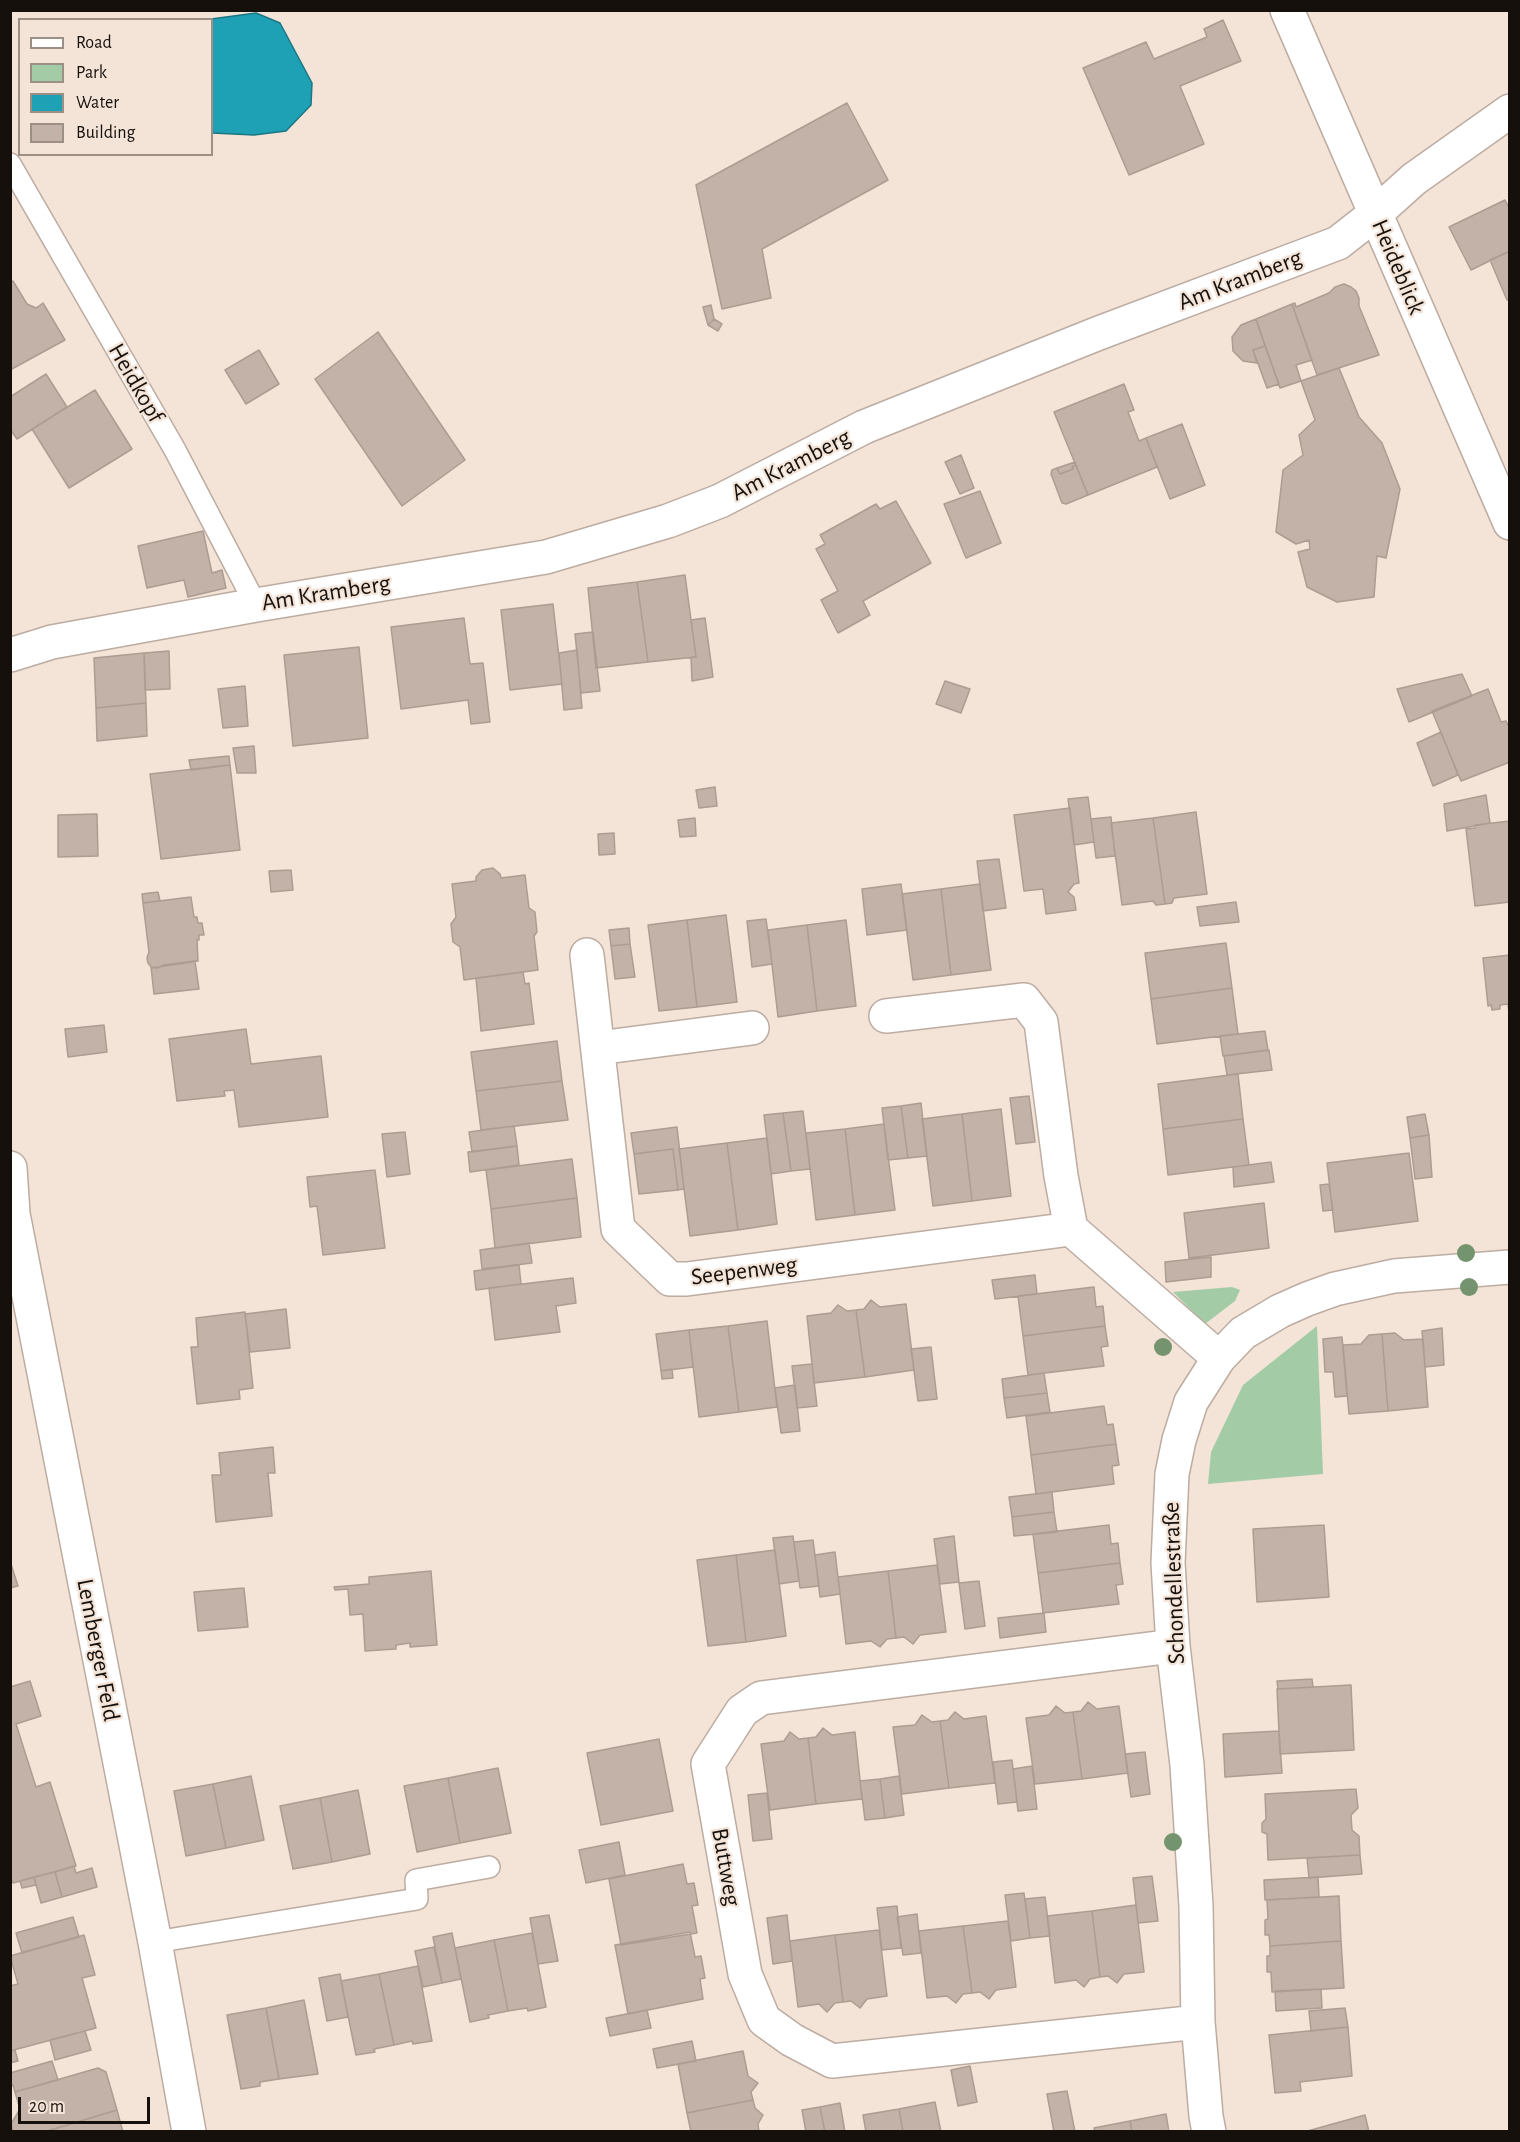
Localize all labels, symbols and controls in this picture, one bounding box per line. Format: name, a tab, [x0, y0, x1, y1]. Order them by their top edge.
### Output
legend	[18, 18, 213, 156]
text: Road	[76, 34, 112, 52]
text: Park	[76, 64, 107, 82]
text: Water	[76, 94, 119, 112]
text: Building	[76, 124, 135, 142]
street label: Heideblick	[1365, 215, 1431, 319]
street label: Am Kramberg	[1174, 243, 1306, 317]
street label: Heidkopf	[102, 338, 170, 428]
street label: Am Kramberg	[727, 423, 855, 507]
street label: Am Kramberg	[260, 569, 392, 617]
street label: Seepenweg	[689, 1250, 799, 1292]
street label: Schondellestraße	[1157, 1501, 1191, 1665]
street label: Lemberger Feld	[70, 1576, 126, 1724]
street label: Buttweg	[705, 1826, 747, 1908]
scale bar	[21, 2085, 153, 2123]
text: 20 m	[29, 2098, 64, 2116]

